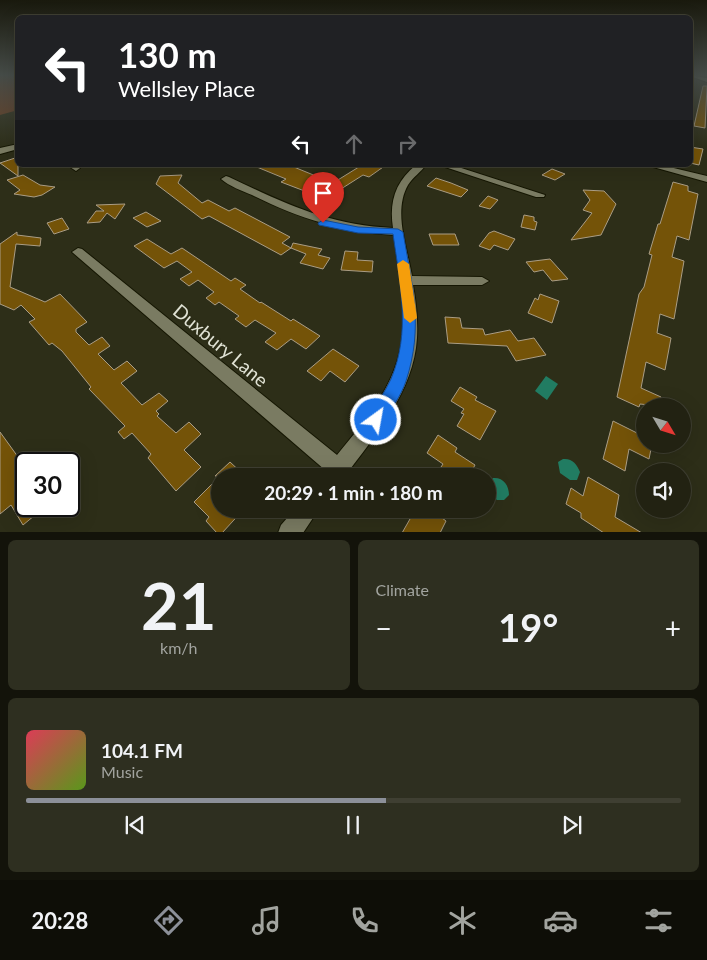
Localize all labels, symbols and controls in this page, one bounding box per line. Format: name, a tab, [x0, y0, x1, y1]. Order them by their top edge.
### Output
text: 130 m	[118, 33, 217, 75]
icon: left	[35, 35, 100, 100]
text: Wellsley Place	[118, 75, 255, 102]
icon: left	[287, 130, 315, 158]
icon: ahead	[340, 130, 368, 158]
icon: right	[393, 130, 421, 158]
pin	[302, 172, 344, 223]
icon: arrive	[309, 179, 337, 207]
street label: Duxbury Lane	[169, 299, 273, 391]
position arrow	[349, 393, 401, 445]
north arrow	[636, 398, 691, 452]
map controls	[636, 398, 691, 518]
speed limit sign: 30	[15, 452, 80, 517]
button: sound	[636, 463, 691, 518]
text: 20:29 · 1 min · 180 m	[264, 481, 443, 504]
text: 21	[141, 566, 216, 644]
text: Climate	[376, 580, 429, 599]
text: 19°	[498, 604, 558, 650]
text: −	[376, 611, 392, 645]
text: +	[665, 611, 681, 645]
text: km/h	[160, 638, 197, 657]
text: 104.1 FM	[101, 739, 183, 762]
text: Music	[101, 762, 143, 781]
icon: previous	[121, 811, 149, 839]
icon: pause	[339, 811, 367, 839]
icon: next	[558, 811, 586, 839]
icon: directions	[151, 903, 186, 938]
icon: music	[249, 903, 284, 938]
icon: phone	[347, 903, 382, 938]
icon: climate	[445, 903, 480, 938]
icon: car	[543, 903, 578, 938]
icon: filters	[641, 903, 676, 938]
text: 20:28	[31, 907, 88, 934]

